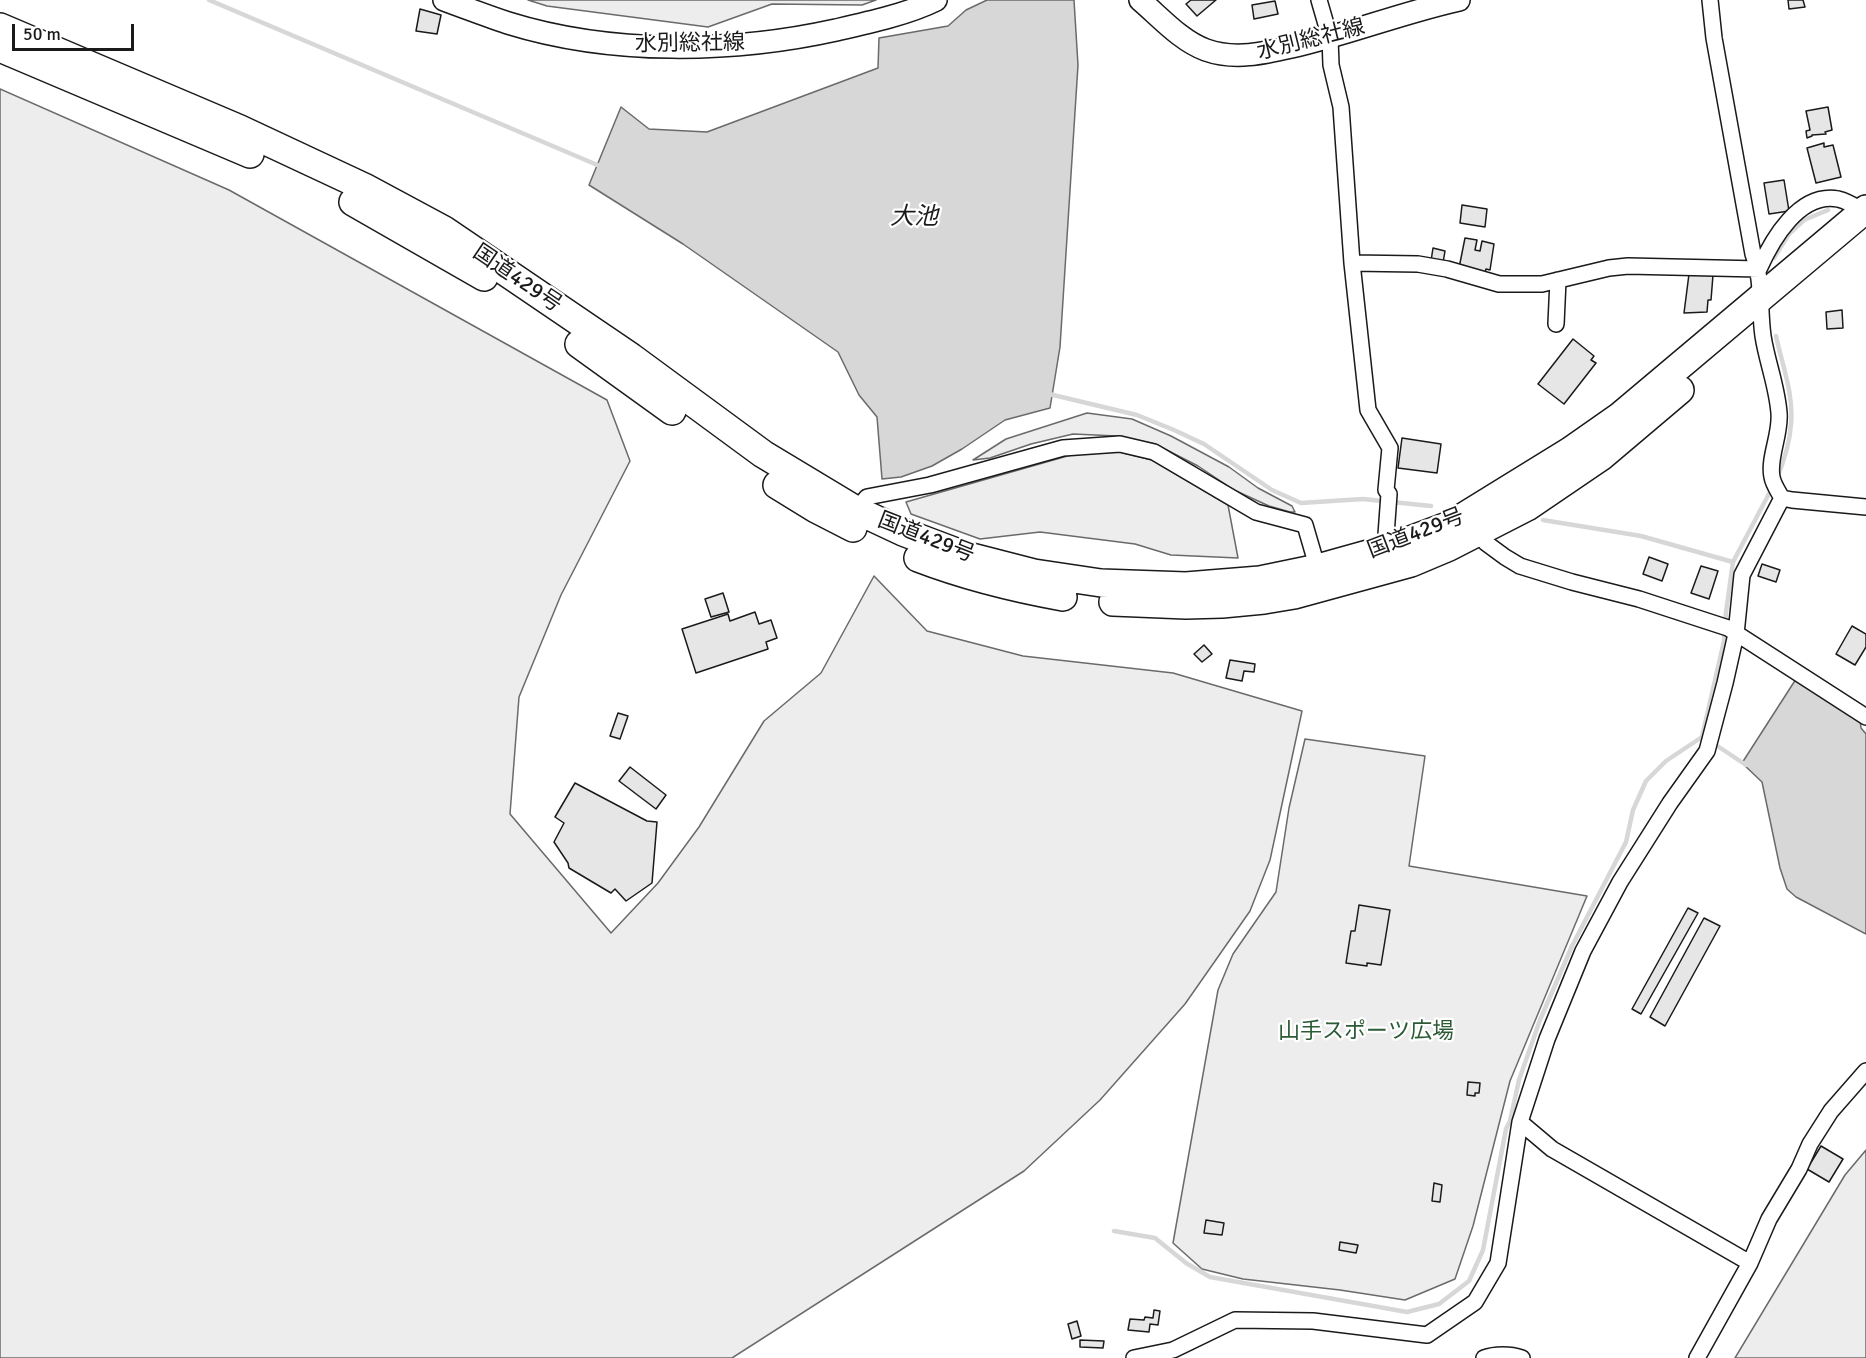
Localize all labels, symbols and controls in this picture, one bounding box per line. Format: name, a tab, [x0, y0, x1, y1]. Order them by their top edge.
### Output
scale bar	[15, 12, 136, 50]
street label: 水別総社線	[1254, 14, 1368, 66]
text: 50 m	[23, 23, 61, 45]
street label: 水別総社線	[635, 30, 745, 58]
water label: 大池	[890, 204, 938, 232]
street label: 国道429号	[467, 240, 567, 318]
street label: 国道429号	[1364, 503, 1468, 565]
street label: 国道429号	[874, 507, 978, 569]
park label: 山手スポーツ広場	[1278, 1019, 1454, 1045]

